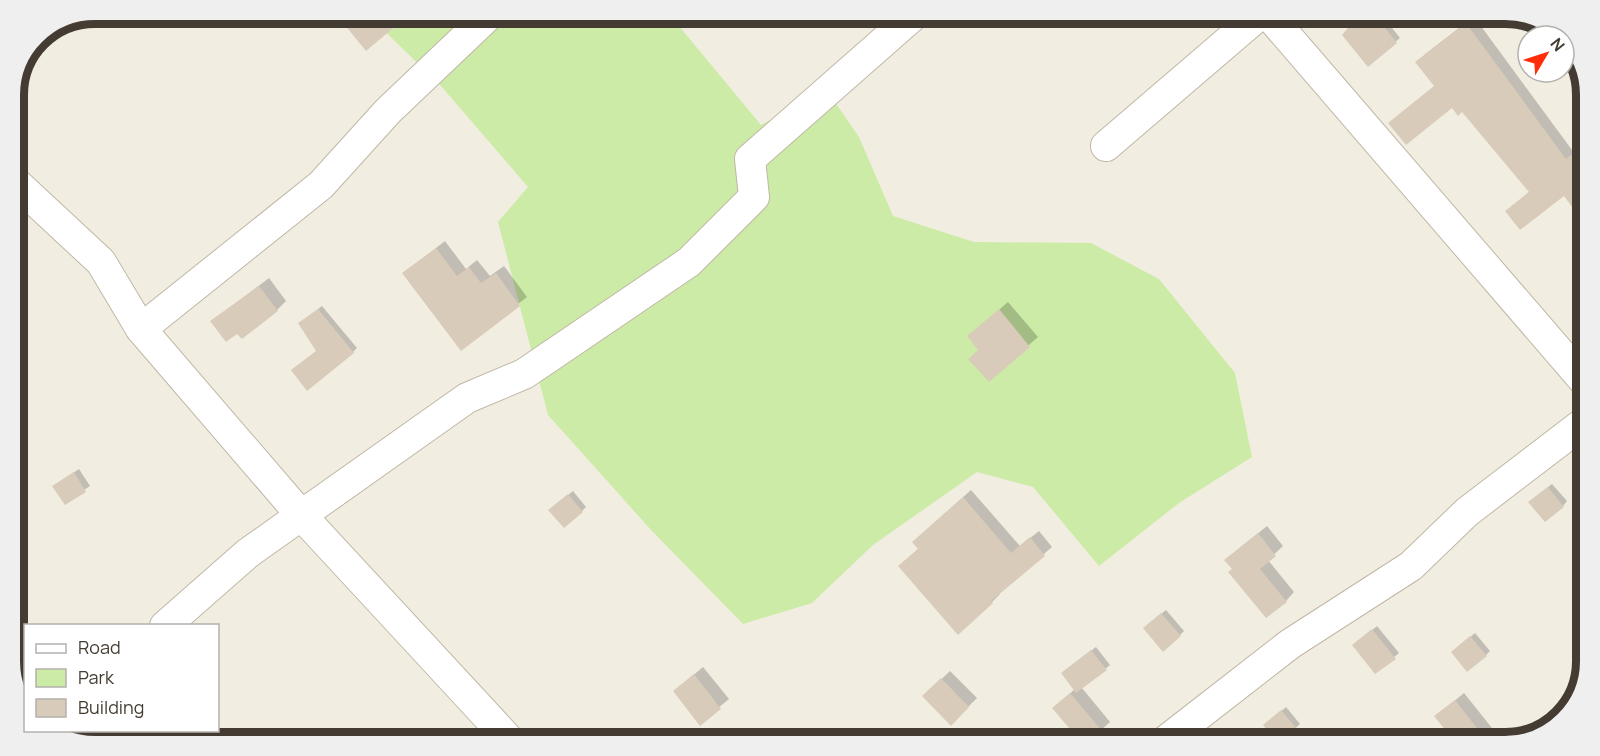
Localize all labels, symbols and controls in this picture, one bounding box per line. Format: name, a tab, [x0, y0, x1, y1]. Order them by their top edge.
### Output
north arrow	[1516, 24, 1576, 84]
text: N	[1545, 33, 1570, 56]
legend	[24, 624, 219, 732]
text: Road	[78, 635, 121, 659]
text: Park	[78, 665, 115, 689]
text: Building	[78, 695, 144, 719]

